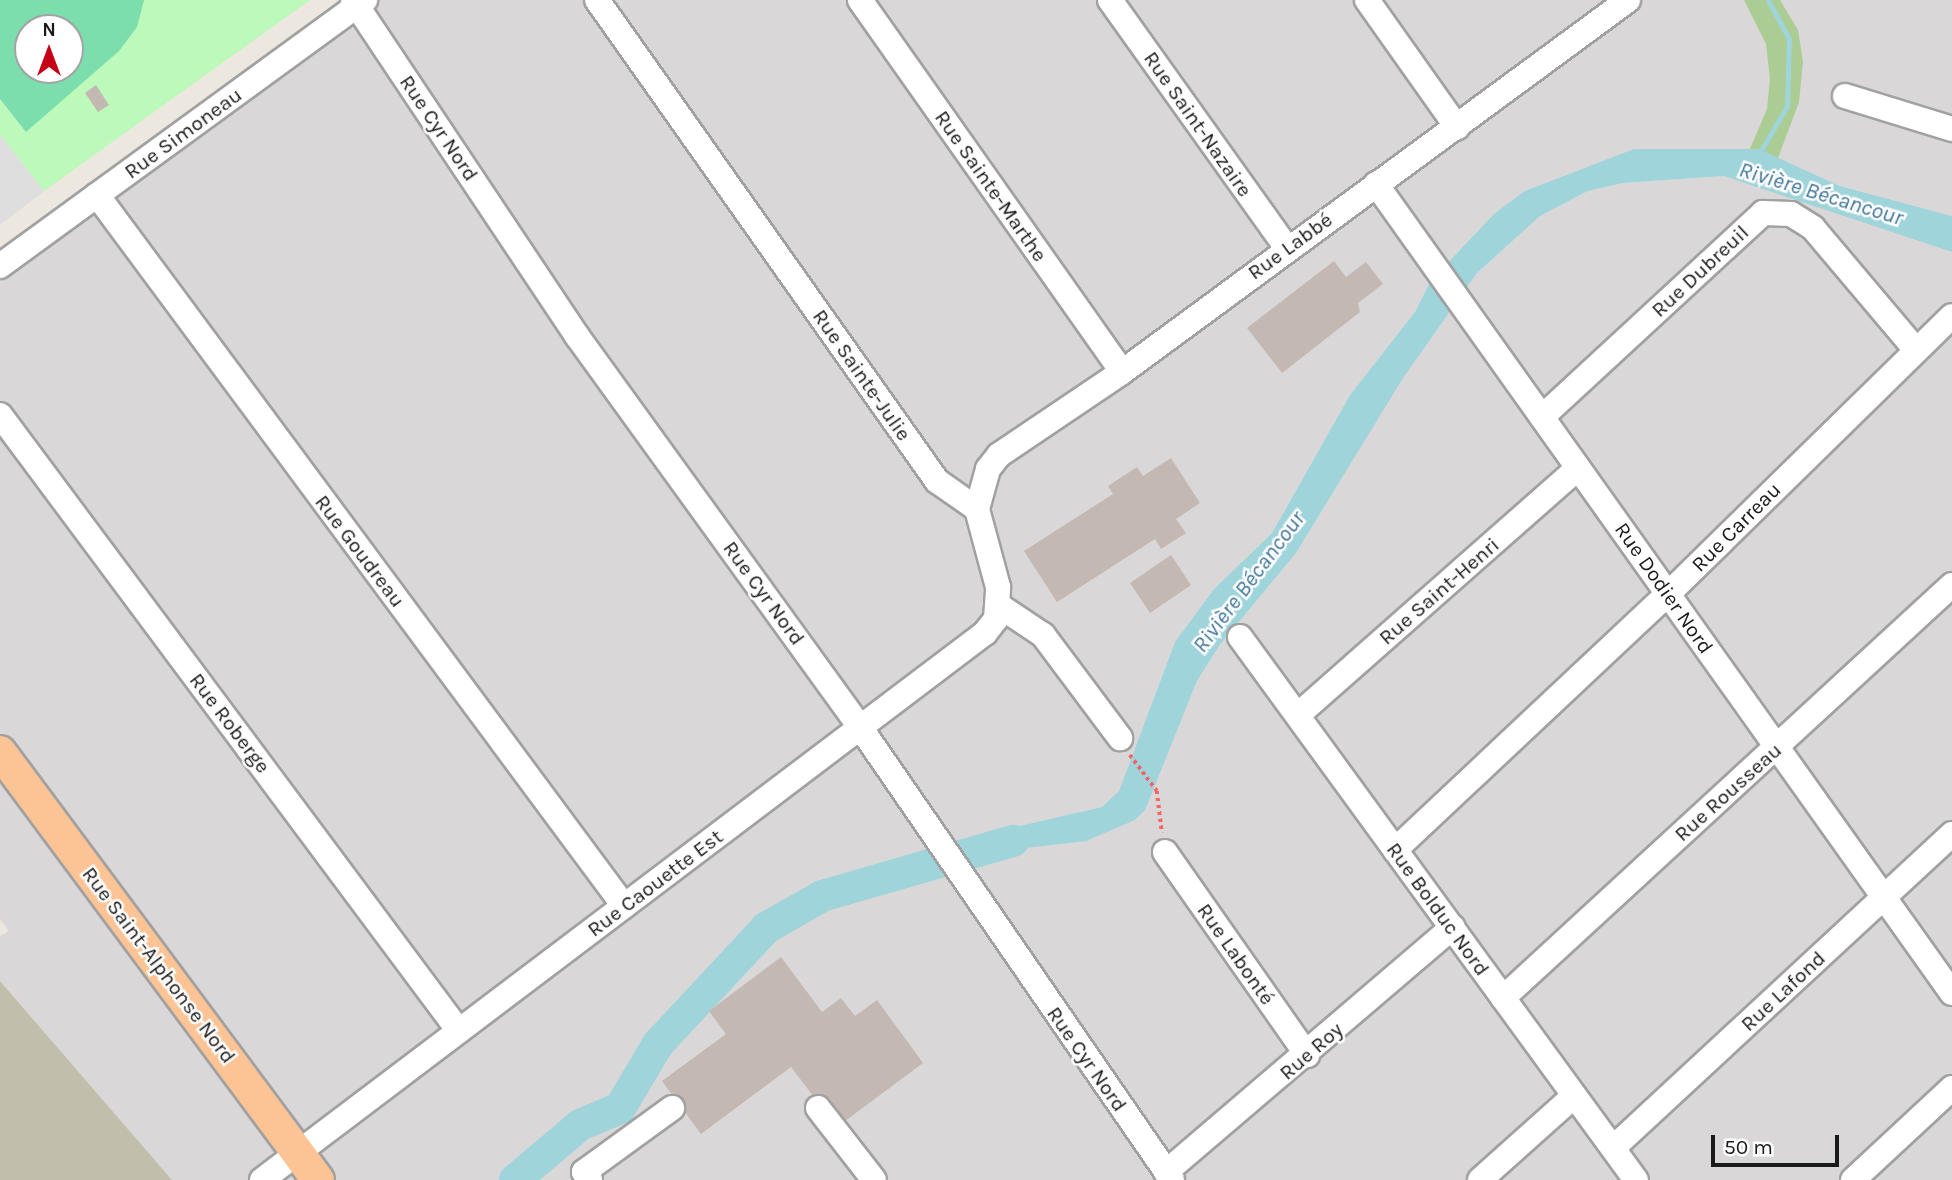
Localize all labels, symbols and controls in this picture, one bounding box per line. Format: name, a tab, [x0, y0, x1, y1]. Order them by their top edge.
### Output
north arrow	[14, 14, 84, 84]
text: N	[42, 19, 56, 41]
street label: Rue Saint-Nazaire	[1138, 46, 1258, 202]
street label: Rue Cyr Nord	[394, 70, 484, 186]
street label: Rue Simoneau	[119, 82, 247, 184]
street label: Rue Sainte-Marthe	[929, 106, 1053, 266]
water label: Rivière Bécancour	[1736, 156, 1906, 232]
street label: Rue Labbé	[1243, 207, 1337, 285]
street label: Rue Dubreuil	[1646, 220, 1754, 322]
street label: Rue Sainte-Julie	[807, 304, 917, 446]
street label: Rue Carreau	[1686, 477, 1786, 577]
street label: Rue Goudreau	[310, 490, 410, 612]
water label: Rivière Bécancour	[1187, 506, 1311, 658]
street label: Rue Dodier Nord	[1609, 517, 1719, 659]
street label: Rue Saint-Henri	[1374, 532, 1504, 650]
street label: Rue Cyr Nord	[718, 536, 810, 650]
street label: Rue Roberge	[184, 668, 276, 778]
street label: Rue Rousseau	[1669, 737, 1787, 847]
street label: Rue Caouette Est	[582, 824, 728, 942]
street label: Rue Bolduc Nord	[1381, 837, 1495, 981]
street label: Rue Saint-Alphonse Nord	[77, 862, 241, 1068]
street label: Rue Labonté	[1192, 898, 1280, 1010]
street label: Rue Lafond	[1735, 945, 1831, 1037]
street label: Rue Cyr Nord	[1042, 1002, 1132, 1116]
street label: Rue Roy	[1274, 1017, 1348, 1085]
scale bar	[1714, 1120, 1842, 1164]
text: 50 m	[1724, 1135, 1773, 1159]

